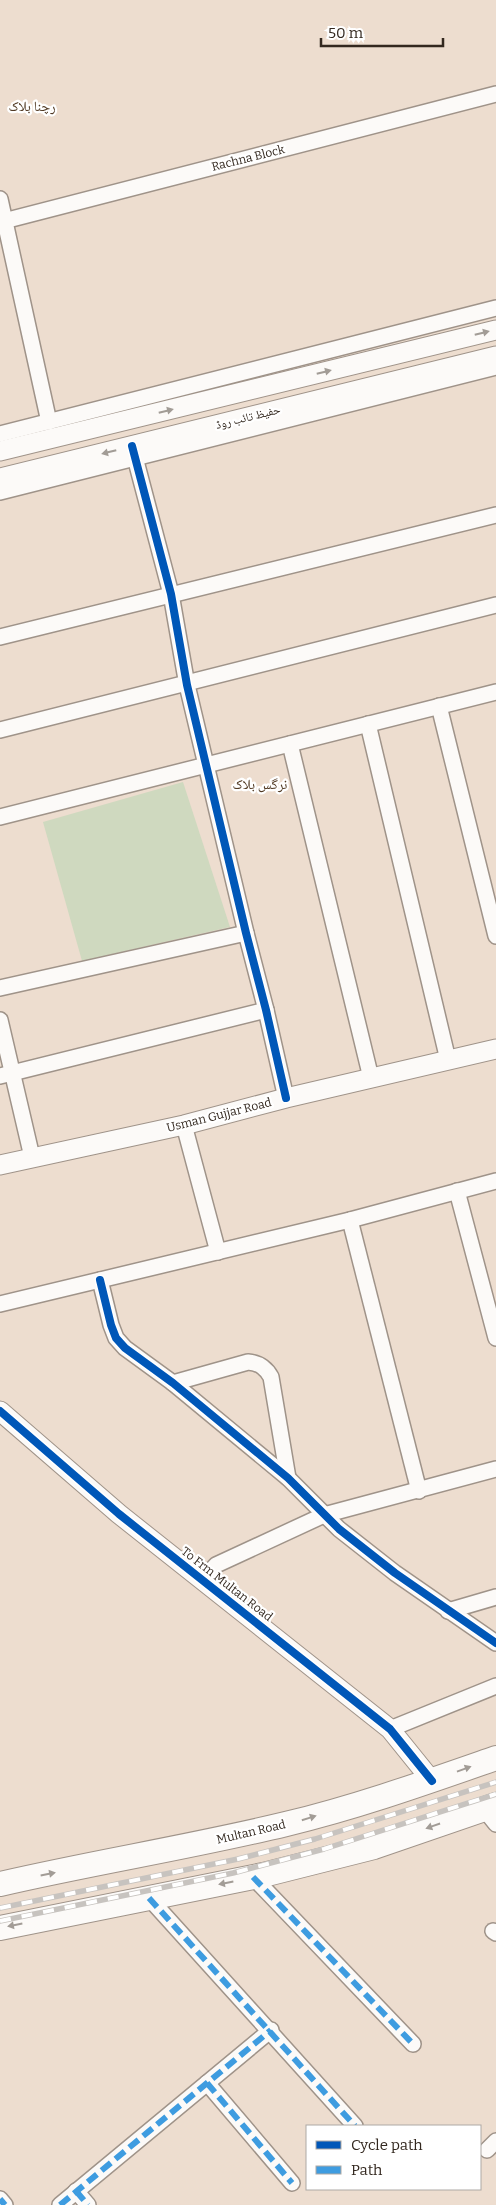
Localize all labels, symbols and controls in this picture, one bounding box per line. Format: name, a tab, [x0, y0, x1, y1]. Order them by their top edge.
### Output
scale bar	[321, 15, 444, 47]
text: 50 m	[328, 24, 364, 42]
district label: رچنا بلاک	[8, 98, 56, 115]
street label: Rachna Block	[210, 142, 286, 174]
one-way arrow	[474, 329, 489, 337]
one-way arrow	[317, 368, 332, 376]
street label: حفیظ تائب روڈ	[214, 402, 282, 432]
one-way arrow	[159, 407, 174, 415]
one-way arrow	[101, 448, 116, 456]
district label: نرگس بلاک	[233, 776, 288, 793]
street label: Usman Gujjar Road	[165, 1095, 273, 1135]
street label: To Frm Multan Road	[179, 1544, 275, 1624]
one-way arrow	[457, 1765, 472, 1773]
one-way arrow	[302, 1813, 317, 1821]
street label: Multan Road	[215, 1817, 287, 1847]
one-way arrow	[426, 1823, 441, 1830]
one-way arrow	[40, 1870, 55, 1878]
one-way arrow	[218, 1879, 234, 1887]
one-way arrow	[8, 1921, 23, 1929]
legend	[306, 2125, 481, 2190]
text: Cycle path	[351, 2136, 423, 2154]
text: Path	[351, 2161, 383, 2179]

